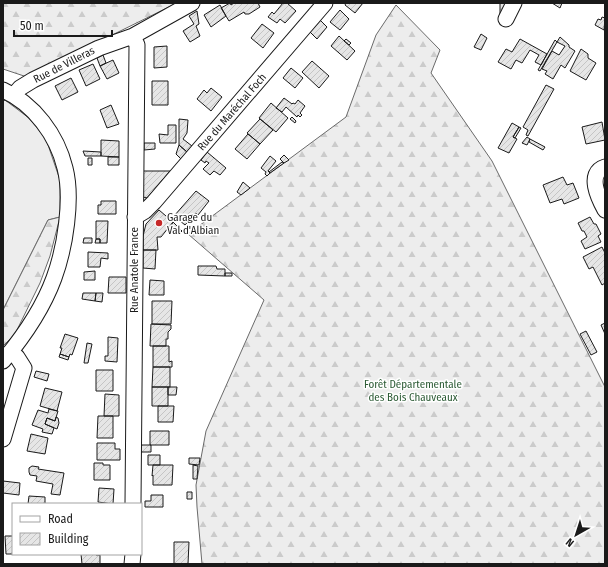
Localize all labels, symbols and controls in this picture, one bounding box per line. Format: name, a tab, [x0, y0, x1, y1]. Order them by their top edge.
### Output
scale bar	[14, 12, 112, 38]
text: 50 m	[20, 19, 44, 33]
street label: Rue de Villeras	[31, 44, 97, 86]
street label: Rue du Maréchal Foch	[195, 71, 269, 153]
place label: Garage du Val d'Albian	[167, 211, 219, 237]
marker: Garage du Val d'Albian	[154, 218, 164, 228]
street label: Rue Anatole France	[128, 227, 141, 313]
park label: Forêt Départementale des Bois Chauveaux	[364, 378, 462, 404]
legend	[12, 503, 142, 555]
text: Road	[48, 512, 73, 526]
north arrow	[556, 515, 596, 555]
text: Building	[48, 532, 89, 546]
text: N	[563, 535, 577, 550]

